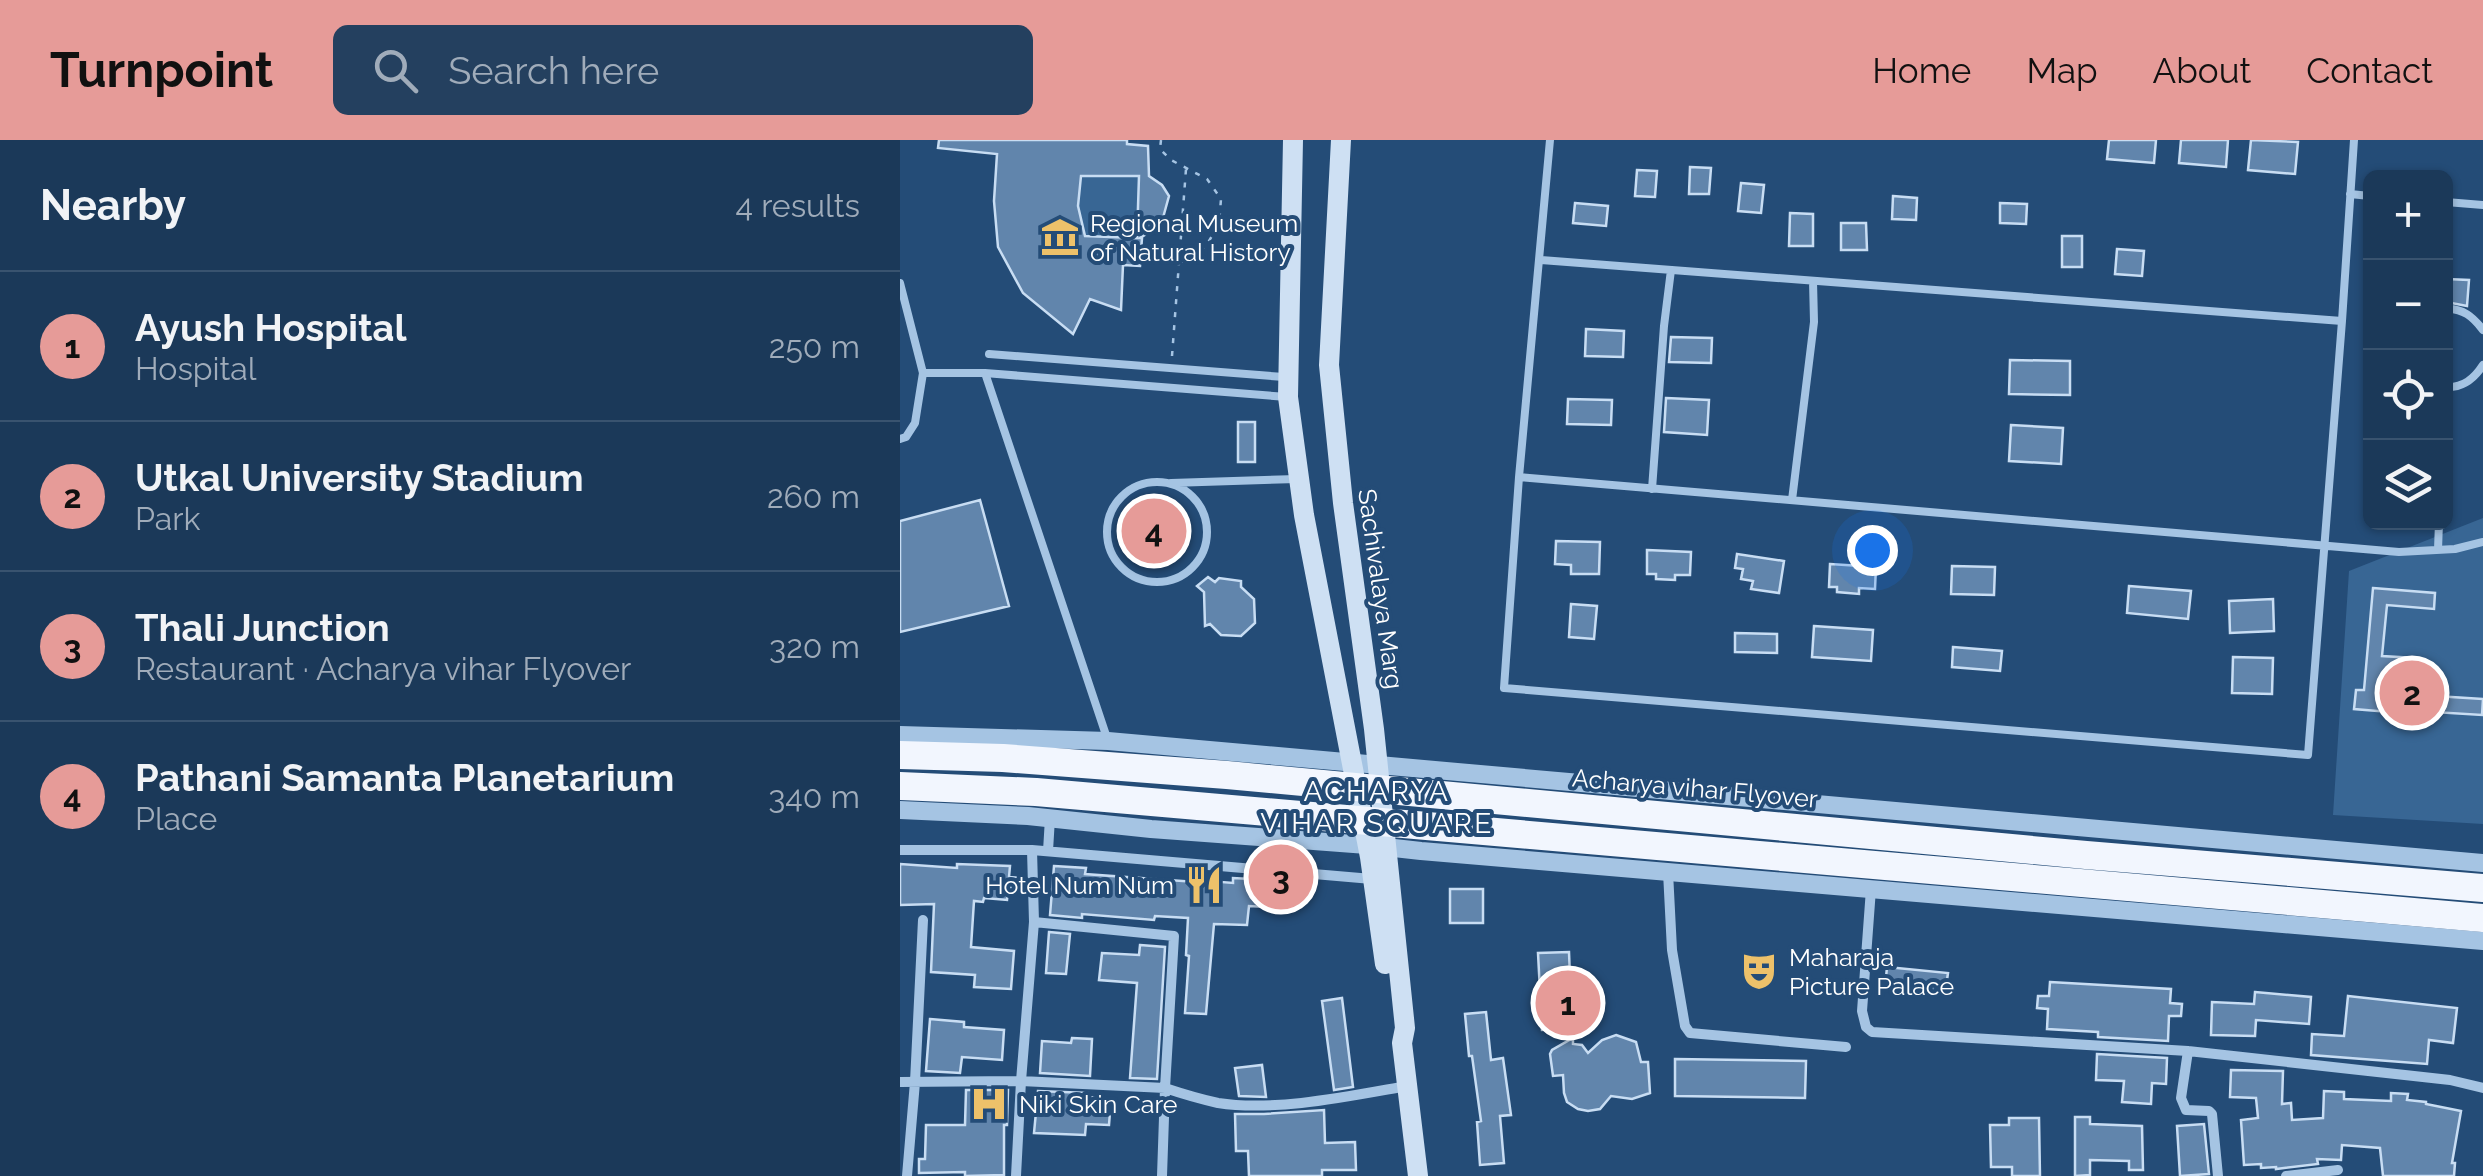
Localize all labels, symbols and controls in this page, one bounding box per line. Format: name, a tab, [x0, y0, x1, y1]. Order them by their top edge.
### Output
search box	[333, 25, 1033, 115]
text: Turnpoint	[50, 42, 273, 98]
icon: search	[368, 43, 423, 98]
text: Search here	[448, 48, 659, 93]
text: Home	[1872, 50, 1971, 91]
text: Map	[2026, 50, 2098, 91]
text: About	[2153, 50, 2251, 91]
text: Contact	[2306, 50, 2433, 91]
map controls	[2363, 170, 2453, 530]
button: +	[2363, 170, 2453, 260]
text: Nearby	[40, 181, 186, 230]
text: 4 results	[736, 187, 860, 224]
place label: Regional Museum of Natural History	[1090, 208, 1298, 267]
museum icon: Regional Museum of Natural History	[1039, 216, 1081, 258]
button: −	[2363, 260, 2453, 350]
text: Ayush Hospital	[135, 305, 406, 350]
text: 1	[65, 328, 80, 365]
text: 250 m	[769, 328, 860, 365]
text: Hospital	[135, 350, 256, 387]
button: locate	[2363, 350, 2453, 440]
button: layers	[2363, 440, 2453, 530]
text: Utkal University Stadium	[135, 455, 584, 500]
text: 2	[63, 478, 82, 515]
text: 260 m	[767, 478, 860, 515]
street label: Sachivalaya Marg	[1352, 487, 1410, 691]
pin: 4	[1122, 494, 1186, 568]
text: Park	[135, 500, 200, 537]
your location	[1847, 525, 1898, 576]
text: Thali Junction	[135, 605, 390, 650]
text: 3	[64, 628, 81, 665]
text: 320 m	[769, 628, 860, 665]
text: Restaurant · Acharya vihar Flyover	[135, 650, 631, 687]
pin: 2	[2380, 656, 2444, 730]
text: Pathani Samanta Planetarium	[135, 755, 674, 800]
street label: Acharya vihar Flyover	[1571, 762, 1819, 814]
district label: ACHARYA VIHAR SQUARE	[1260, 775, 1494, 840]
text: 4	[63, 778, 82, 815]
text: 340 m	[768, 778, 860, 815]
text: Place	[135, 800, 217, 837]
pin: 3	[1248, 840, 1314, 914]
restaurant icon: Hotel Num Num	[1183, 864, 1225, 906]
place label: Hotel Num Num	[985, 870, 1174, 900]
place label: Maharaja Picture Palace	[1789, 942, 1954, 1001]
theatre icon: Maharaja Picture Palace	[1738, 950, 1780, 992]
pin: 1	[1536, 966, 1600, 1040]
hospital icon: Niki Skin Care	[968, 1083, 1010, 1125]
place label: Niki Skin Care	[1019, 1089, 1177, 1119]

